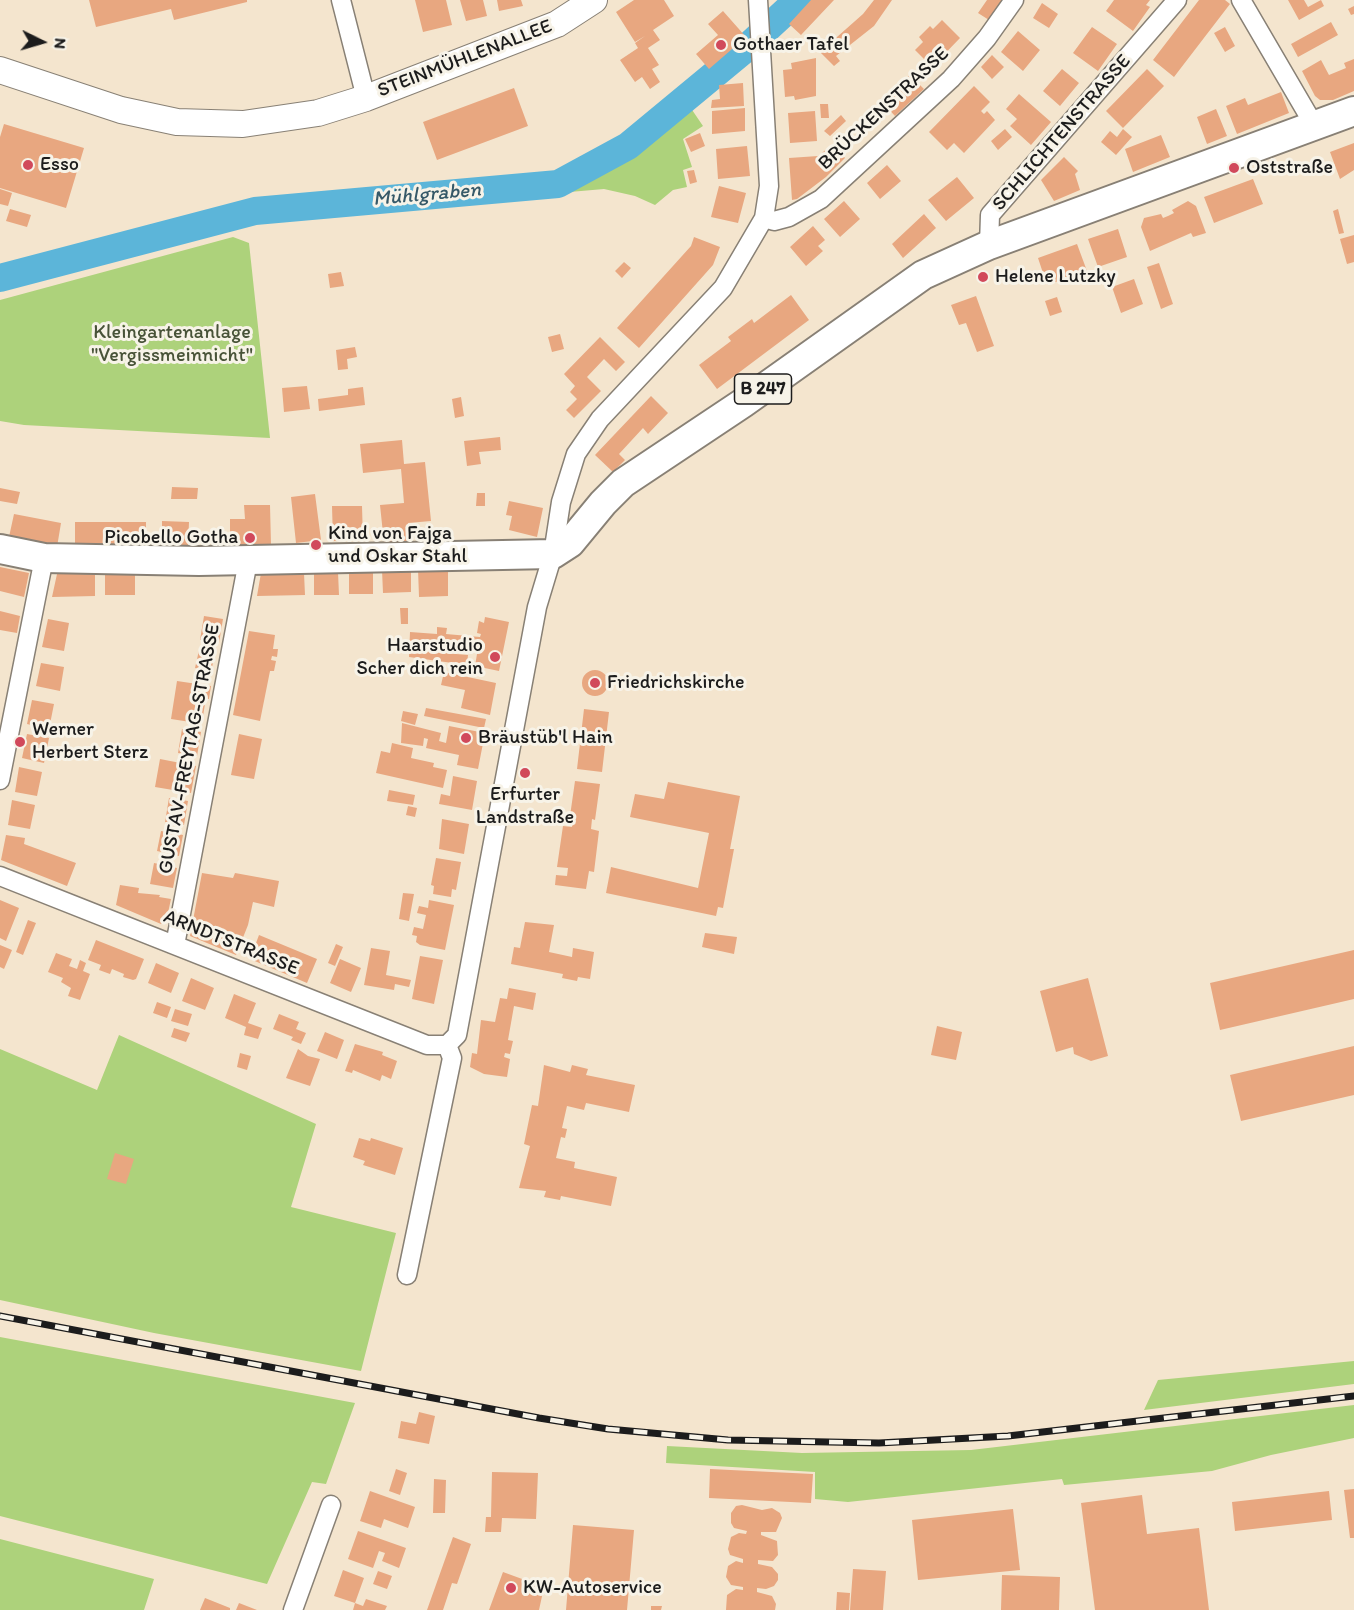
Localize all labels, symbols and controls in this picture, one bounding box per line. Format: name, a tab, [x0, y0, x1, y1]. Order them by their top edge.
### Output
north arrow	[12, 12, 72, 72]
street label: STEINMÜHLENALLEE	[374, 15, 556, 103]
place label: Gothaer Tafel	[733, 33, 849, 57]
text: N	[50, 37, 70, 50]
marker: Gothaer Tafel	[714, 38, 728, 52]
street label: BRÜCKENSTRASSE	[814, 42, 954, 176]
street label: SCHLICHTENSTRASSE	[988, 50, 1136, 216]
place label: Esso	[40, 153, 79, 177]
place label: Oststraße	[1246, 156, 1333, 180]
marker: Esso	[21, 158, 35, 172]
marker: Oststraße	[1227, 161, 1241, 175]
water label: Mühlgraben	[372, 178, 482, 212]
place label: Helene Lutzky	[995, 265, 1116, 289]
marker: Helene Lutzky	[976, 270, 990, 284]
park label: Kleingartenanlage "Vergissmeinnicht"	[91, 321, 253, 368]
road number: B 247	[734, 374, 792, 404]
place label: Kind von Fajga und Oskar Stahl	[328, 522, 467, 569]
place label: Picobello Gotha	[104, 526, 238, 550]
marker: Picobello Gotha	[243, 531, 257, 545]
marker: Kind von Fajga und Oskar Stahl	[309, 538, 323, 552]
street label: GUSTAV-FREYTAG-STRASSE	[154, 622, 226, 876]
place label: Haarstudio Scher dich rein	[357, 634, 483, 681]
marker: Haarstudio Scher dich rein	[488, 650, 502, 664]
place label: Friedrichskirche	[607, 671, 745, 695]
marker: Friedrichskirche	[588, 676, 602, 690]
place label: Werner Herbert Sterz	[32, 718, 148, 765]
place label: Bräustüb'l Hain	[478, 726, 613, 750]
marker: Bräustüb'l Hain	[459, 731, 473, 745]
marker: Werner Herbert Sterz	[13, 735, 27, 749]
marker: Erfurter Landstraße	[518, 766, 532, 780]
place label: Erfurter Landstraße	[476, 783, 574, 830]
street label: ARNDTSTRASSE	[160, 905, 302, 981]
place label: KW-Autoservice	[523, 1576, 662, 1600]
marker: KW-Autoservice	[504, 1581, 518, 1595]

